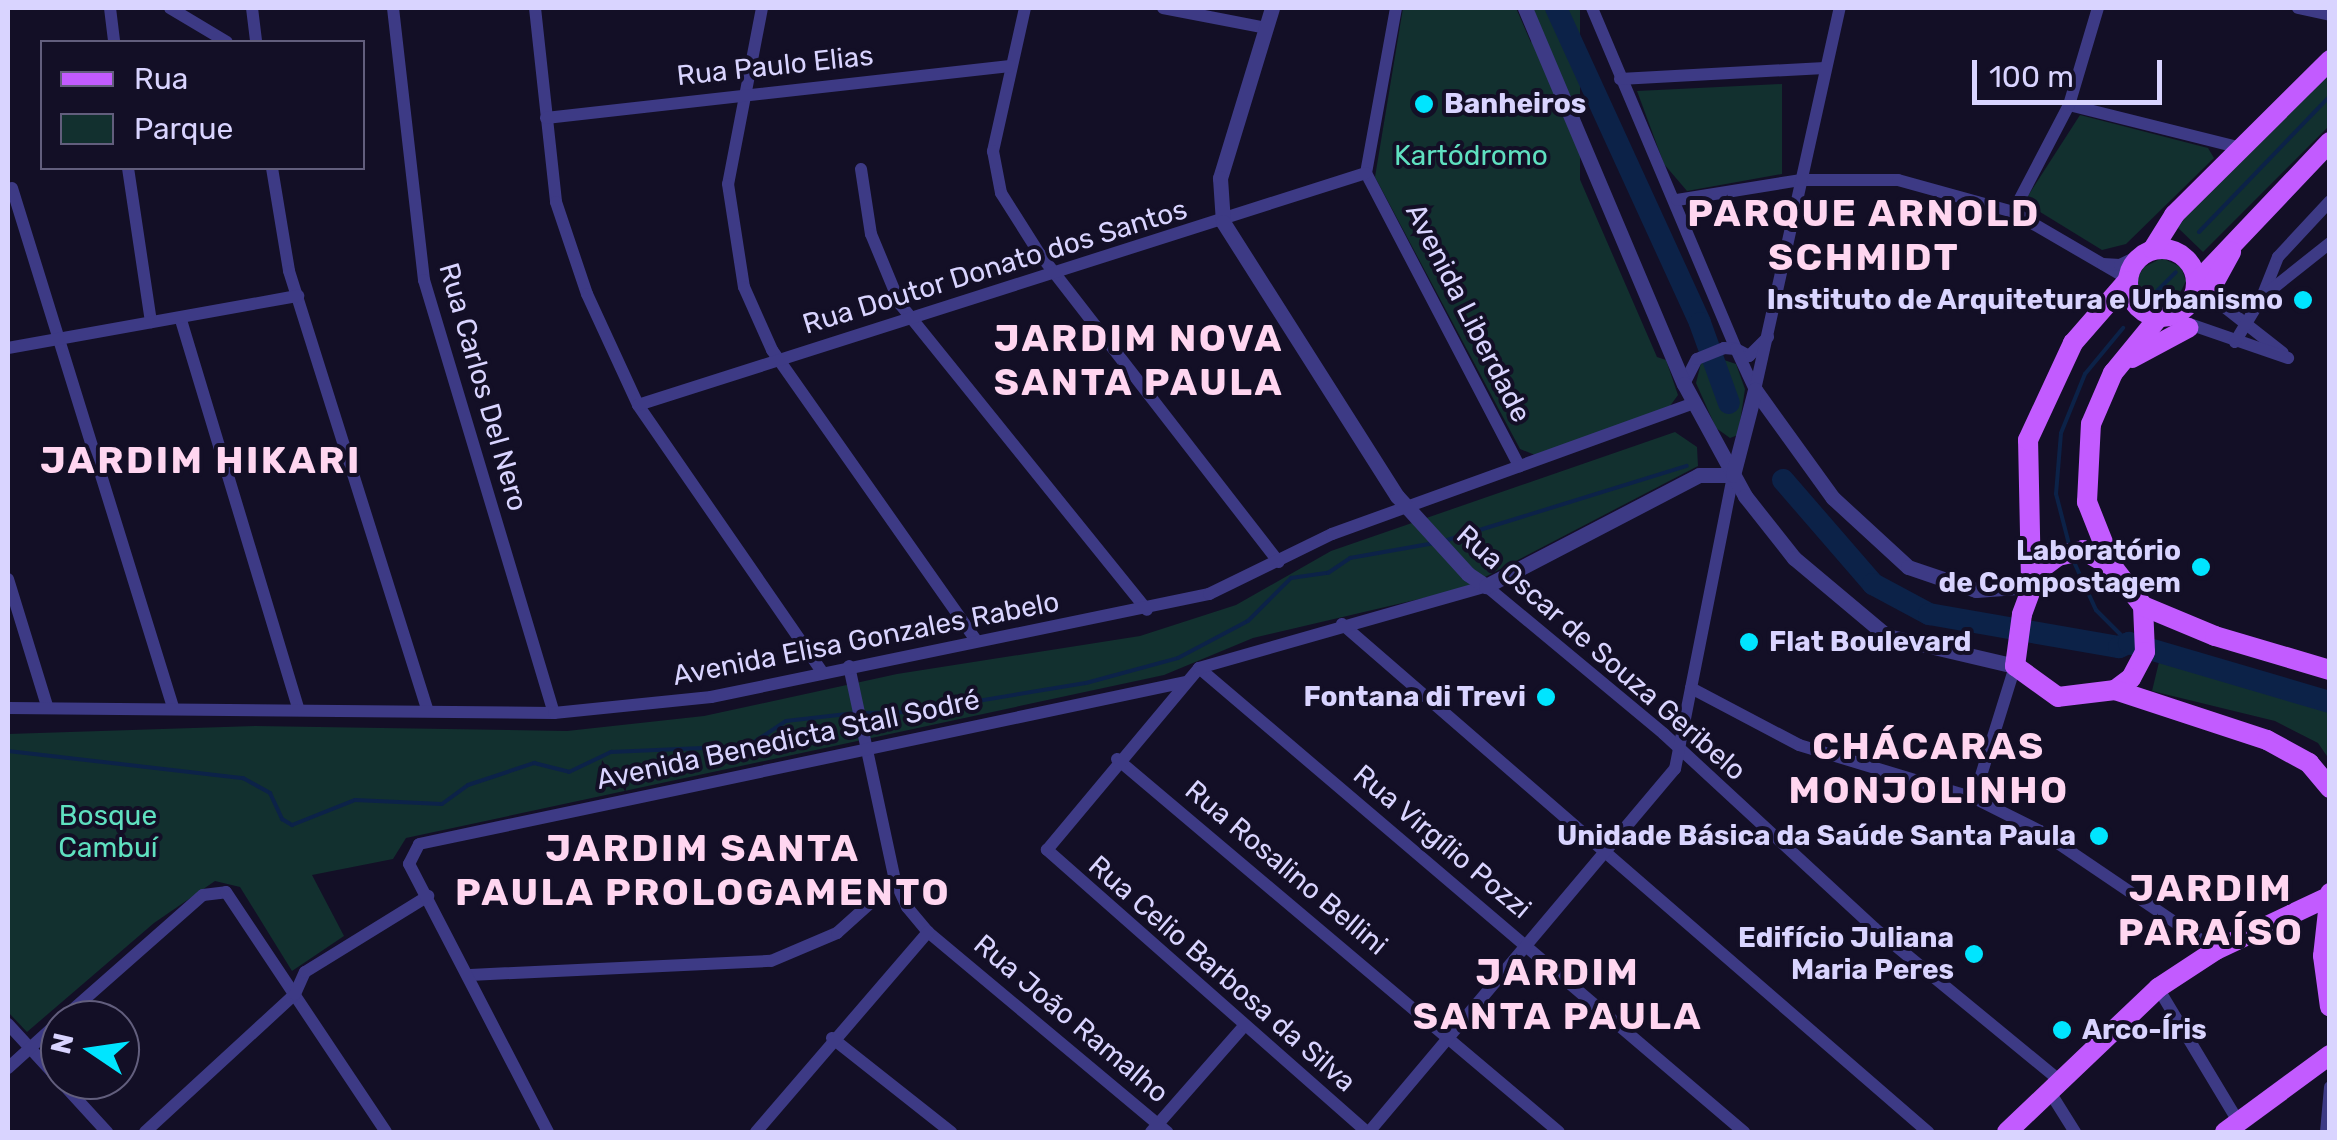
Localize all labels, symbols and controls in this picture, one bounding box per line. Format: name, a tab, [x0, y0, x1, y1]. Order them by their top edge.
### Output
street label: Rua Paulo Elias	[675, 39, 875, 93]
legend	[40, 40, 365, 170]
scale bar	[1977, 40, 2167, 102]
text: 100 m	[1989, 59, 2074, 95]
text: Rua	[134, 61, 188, 97]
place label: Banheiros	[1444, 87, 1586, 121]
marker: Banheiros	[1413, 93, 1435, 115]
text: Parque	[134, 111, 233, 147]
park label: Kartódromo	[1394, 139, 1548, 173]
district label: PARQUE ARNOLD SCHMIDT	[1687, 191, 2041, 280]
street label: Rua Doutor Donato dos Santos	[799, 192, 1191, 342]
street label: Avenida Liberdade	[1398, 198, 1538, 428]
street label: Rua Carlos Del Nero	[432, 259, 534, 515]
place label: Instituto de Arquitetura e Urbanismo	[1766, 283, 2283, 317]
marker: Instituto de Arquitetura e Urbanismo	[2292, 289, 2314, 311]
district label: JARDIM NOVA SANTA PAULA	[993, 316, 1285, 406]
district label: JARDIM HIKARI	[40, 438, 362, 484]
street label: Rua Oscar de Souza Geribelo	[1449, 518, 1753, 788]
place label: Laboratório de Compostagem	[1939, 534, 2181, 600]
marker: Laboratório de Compostagem	[2190, 556, 2212, 578]
street label: Avenida Elisa Gonzales Rabelo	[670, 585, 1062, 693]
place label: Flat Boulevard	[1769, 625, 1971, 659]
marker: Flat Boulevard	[1738, 631, 1760, 653]
place label: Fontana di Trevi	[1303, 680, 1526, 714]
street label: Avenida Benedicta Stall Sodré	[593, 683, 983, 797]
marker: Fontana di Trevi	[1535, 686, 1557, 708]
district label: CHÁCARAS MONJOLINHO	[1788, 724, 2070, 814]
street label: Rua Virgílio Pozzi	[1346, 758, 1538, 926]
street label: Rua Rosalino Bellini	[1178, 774, 1394, 962]
park label: Bosque Cambuí	[58, 799, 158, 865]
place label: Unidade Básica da Saúde Santa Paula	[1557, 819, 2076, 853]
marker: Unidade Básica da Saúde Santa Paula	[2086, 823, 2112, 849]
district label: JARDIM SANTA PAULA PROLOGAMENTO	[455, 826, 951, 916]
street label: Rua Celio Barbosa da Silva	[1082, 849, 1362, 1099]
district label: JARDIM PARAÍSO	[2118, 866, 2304, 956]
place label: Edifício Juliana Maria Peres	[1738, 921, 1954, 987]
street label: Rua João Ramalho	[967, 928, 1175, 1110]
marker: Edifício Juliana Maria Peres	[1963, 943, 1985, 965]
district label: JARDIM SANTA PAULA	[1412, 950, 1704, 1040]
north arrow	[40, 1000, 140, 1100]
place label: Arco-Íris	[2082, 1013, 2207, 1047]
marker: Arco-Íris	[2051, 1019, 2073, 1041]
text: N	[44, 1030, 81, 1057]

